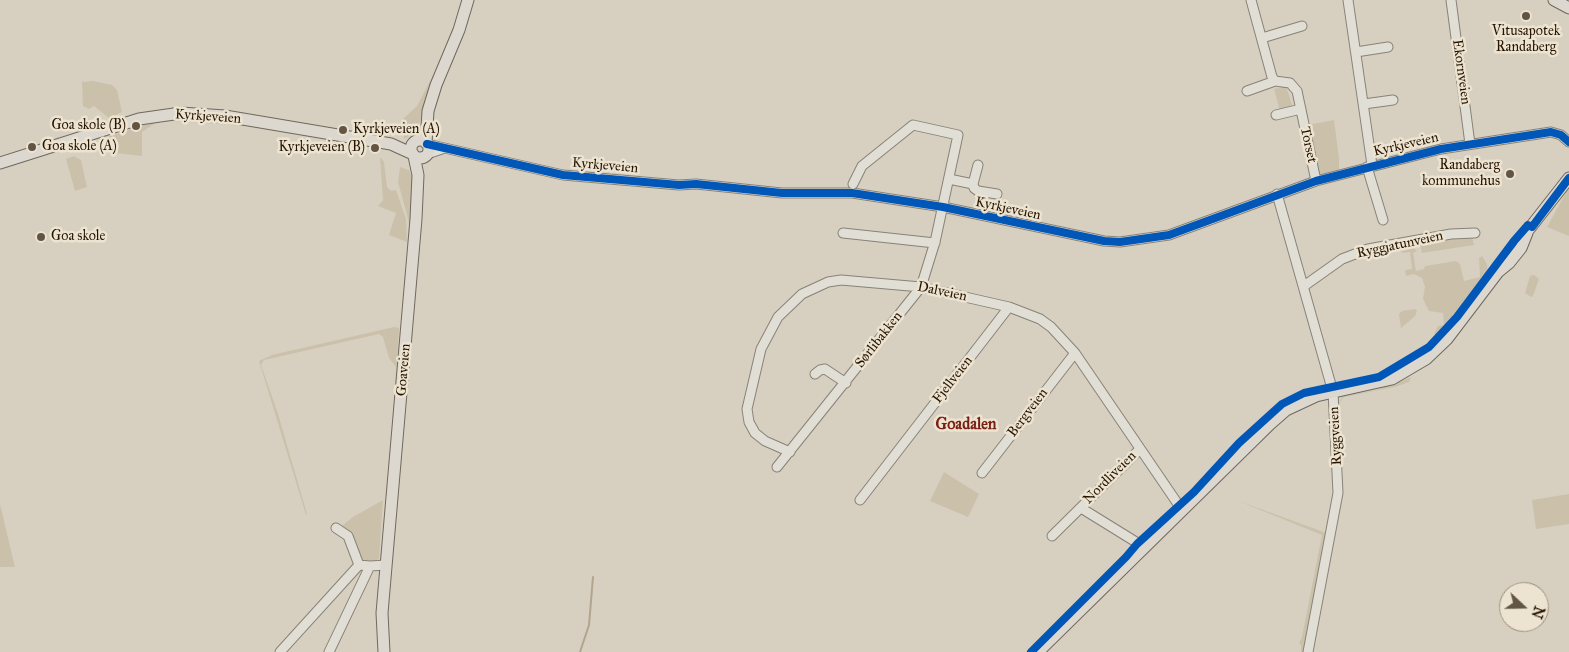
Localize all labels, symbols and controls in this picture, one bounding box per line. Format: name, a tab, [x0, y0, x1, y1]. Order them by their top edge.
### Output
marker: Vitusapotek Randaberg	[1520, 10, 1532, 22]
place label: Vitusapotek Randaberg	[1492, 24, 1560, 56]
street label: Ekornveien	[1448, 38, 1474, 106]
street label: Kyrkjeveien	[174, 106, 242, 128]
place label: Goa skole (B)	[51, 118, 126, 134]
marker: Goa skole (B)	[130, 120, 142, 132]
place label: Kyrkjeveien (A)	[353, 122, 440, 138]
marker: Kyrkjeveien (A)	[337, 124, 349, 136]
street label: Torset	[1296, 125, 1320, 165]
street label: Kyrkjeveien	[1372, 129, 1440, 161]
place label: Goa skole (A)	[42, 139, 117, 155]
place label: Kyrkjeveien (B)	[278, 140, 365, 156]
marker: Goa skole (A)	[26, 141, 38, 153]
marker: Kyrkjeveien (B)	[369, 142, 381, 154]
street label: Kyrkjeveien	[571, 155, 639, 177]
place label: Randaberg kommunehus	[1422, 158, 1500, 190]
marker: Randaberg kommunehus	[1504, 168, 1516, 180]
street label: Kyrkjeveien	[974, 194, 1042, 224]
street label: Ryggjatunveien	[1355, 228, 1445, 262]
place label: Goa skole	[51, 229, 105, 245]
marker: Goa skole	[35, 231, 47, 243]
street label: Dalveien	[916, 279, 968, 305]
street label: Sørlibakken	[852, 308, 906, 372]
street label: Goaveien	[393, 343, 415, 397]
street label: Fjellveien	[929, 353, 977, 407]
street label: Bergveien	[1004, 385, 1052, 441]
street label: Ryggveien	[1326, 406, 1346, 466]
district label: Goadalen	[935, 415, 997, 435]
street label: Nordliveien	[1080, 448, 1140, 508]
north arrow	[1499, 582, 1549, 632]
text: N	[1527, 604, 1548, 621]

